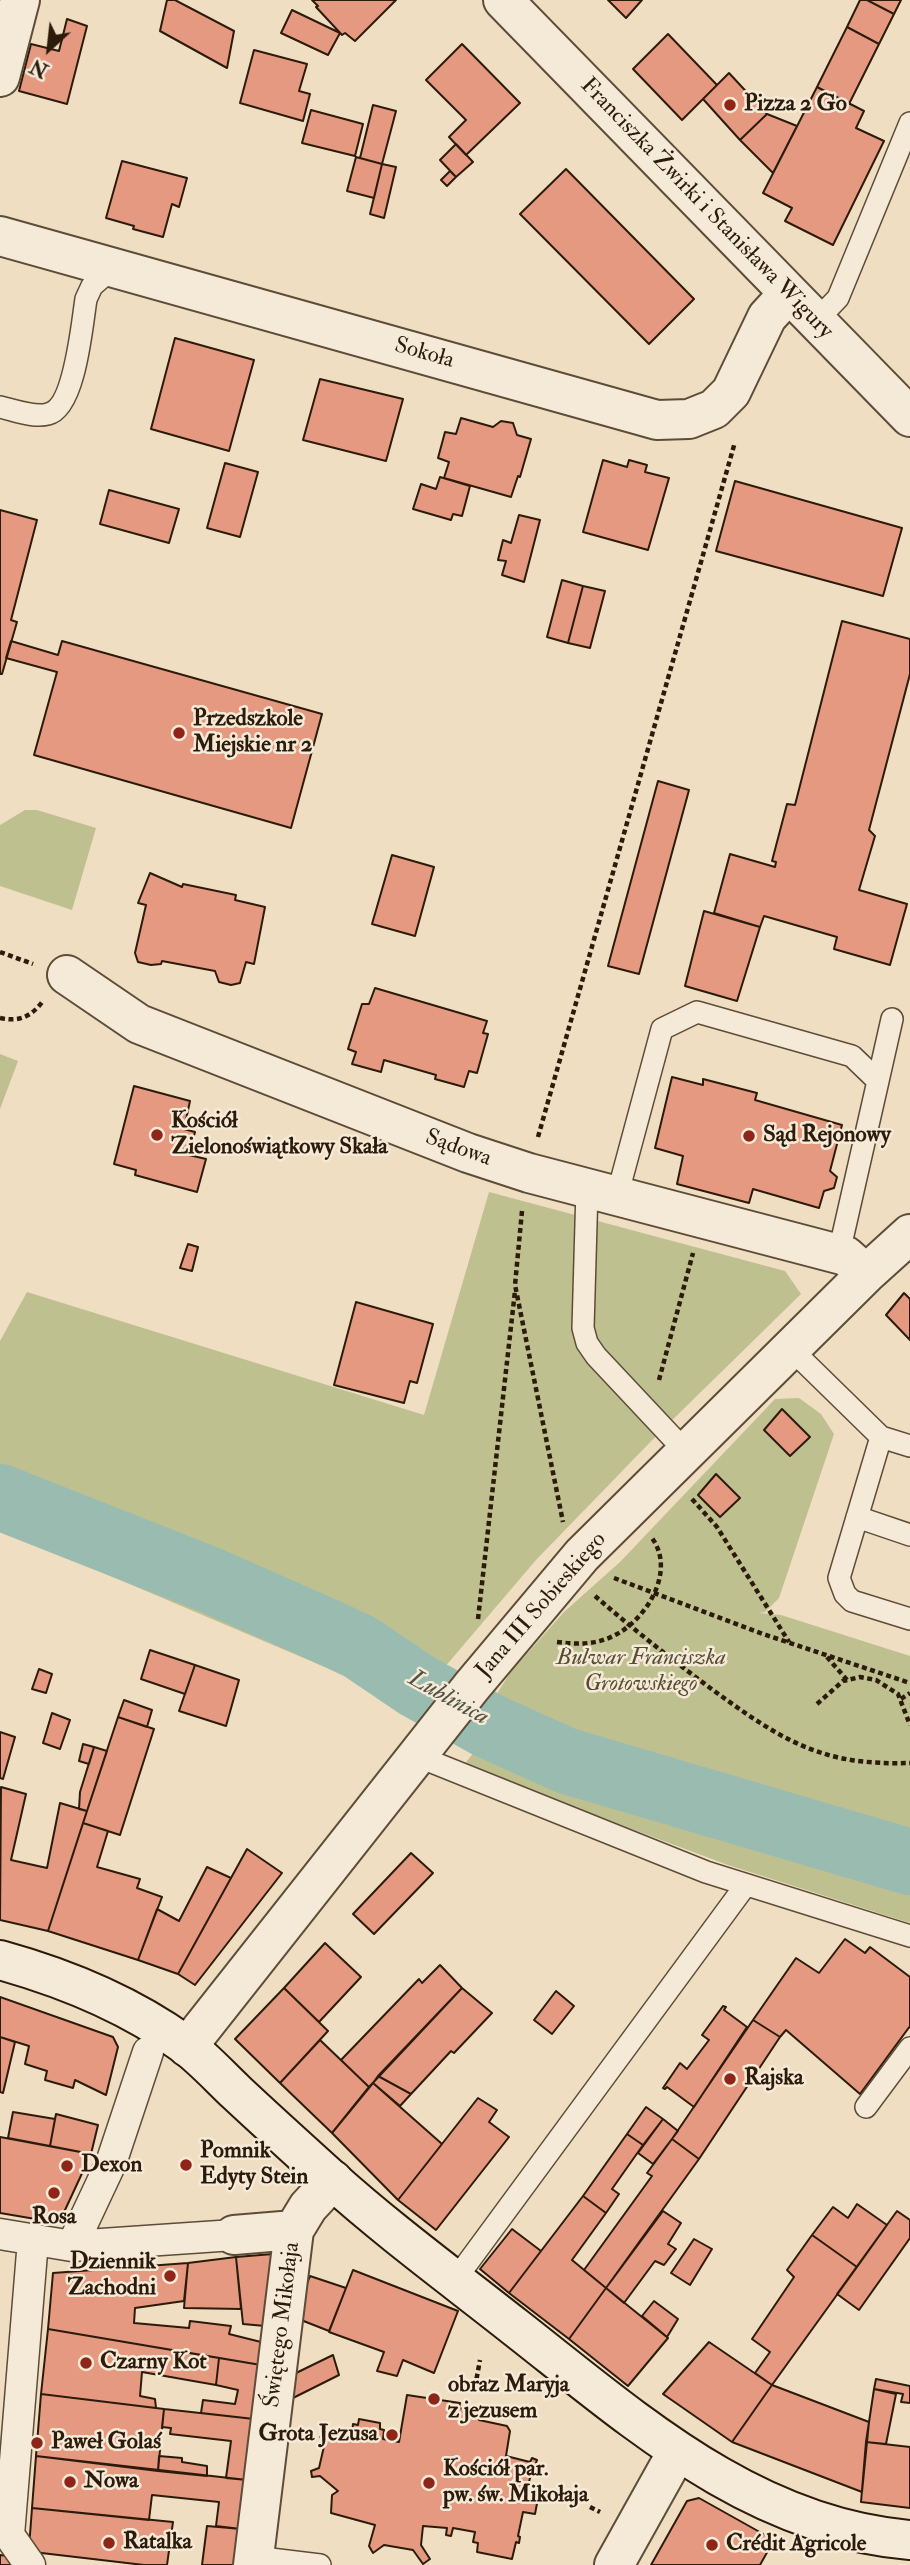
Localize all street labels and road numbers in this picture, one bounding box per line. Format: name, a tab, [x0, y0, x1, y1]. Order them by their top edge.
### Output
street label: Franciszka Żwirki i Stanisława Wigury	[574, 73, 838, 345]
street label: Sokoła	[391, 332, 457, 376]
street label: Sądowa	[421, 1124, 495, 1174]
street label: Jana III Sobieskiego	[471, 1527, 613, 1685]
street label: Świętego Mikołaja	[259, 2241, 307, 2409]

